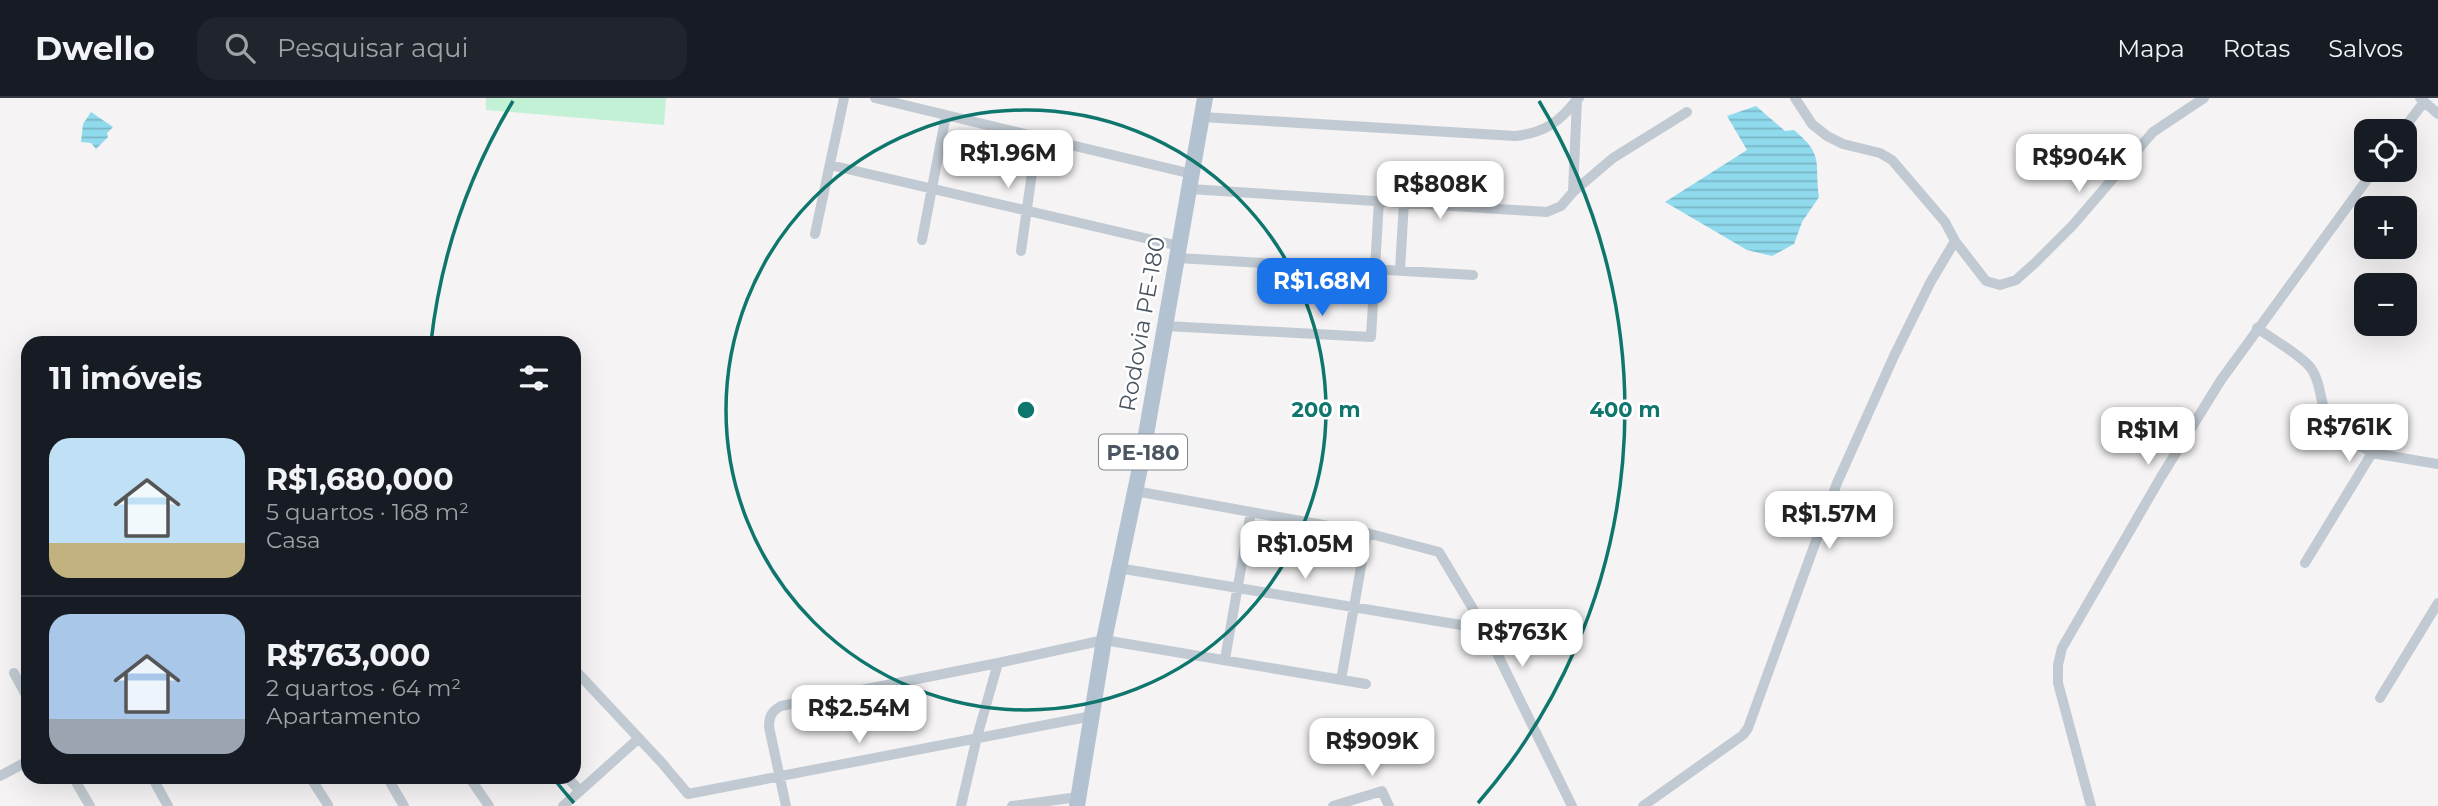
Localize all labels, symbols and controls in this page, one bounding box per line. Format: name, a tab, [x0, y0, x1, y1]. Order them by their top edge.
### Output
search box	[197, 17, 687, 80]
text: Dwello	[35, 28, 155, 68]
icon: search	[221, 29, 259, 67]
text: Pesquisar aqui	[277, 32, 469, 64]
text: Mapa	[2117, 34, 2185, 63]
text: Rotas	[2223, 34, 2290, 63]
text: Salvos	[2328, 34, 2403, 63]
map controls	[2354, 119, 2417, 336]
button: locate	[2354, 119, 2417, 182]
pin: R$1.96M	[943, 130, 1073, 190]
pin: R$904K	[2022, 134, 2136, 194]
text: R$1.96M	[959, 139, 1057, 167]
text: R$904K	[2032, 143, 2126, 171]
pin: R$808K	[1383, 162, 1497, 221]
text: R$808K	[1393, 170, 1487, 198]
button: +	[2354, 196, 2417, 259]
street label: Rodovia PE-180	[1113, 235, 1171, 413]
pin: R$1.68M	[1257, 258, 1387, 318]
text: R$1.68M	[1273, 267, 1371, 295]
button: −	[2354, 273, 2417, 336]
icon: filters	[515, 359, 553, 397]
text: 11 imóveis	[49, 360, 202, 397]
text: 200 m	[1292, 397, 1360, 422]
text: 400 m	[1590, 397, 1660, 422]
centre of rings	[1014, 398, 1038, 422]
pin: R$761K	[2292, 404, 2406, 464]
pin: R$1M	[2107, 408, 2189, 467]
text: R$761K	[2306, 413, 2392, 441]
text: R$1M	[2117, 416, 2179, 444]
road number: PE-180	[1099, 434, 1187, 470]
text: R$1,680,000	[266, 461, 454, 498]
icon: home	[105, 466, 189, 550]
pin: R$1.57M	[1764, 491, 1894, 551]
text: 5 quartos · 168 m²	[266, 498, 469, 526]
text: R$1.57M	[1781, 500, 1877, 528]
pin: R$1.05M	[1240, 522, 1370, 581]
text: Casa	[266, 526, 321, 554]
text: R$1.05M	[1256, 530, 1354, 558]
pin: R$763K	[1465, 610, 1579, 669]
text: R$763K	[1477, 618, 1567, 646]
text: R$763,000	[266, 637, 430, 674]
icon: home	[105, 642, 189, 726]
text: 2 quartos · 64 m²	[266, 674, 461, 702]
pin: R$2.54M	[794, 686, 924, 745]
text: R$2.54M	[808, 694, 910, 722]
text: Apartamento	[266, 702, 421, 730]
pin: R$909K	[1315, 718, 1429, 778]
text: R$909K	[1325, 727, 1419, 755]

